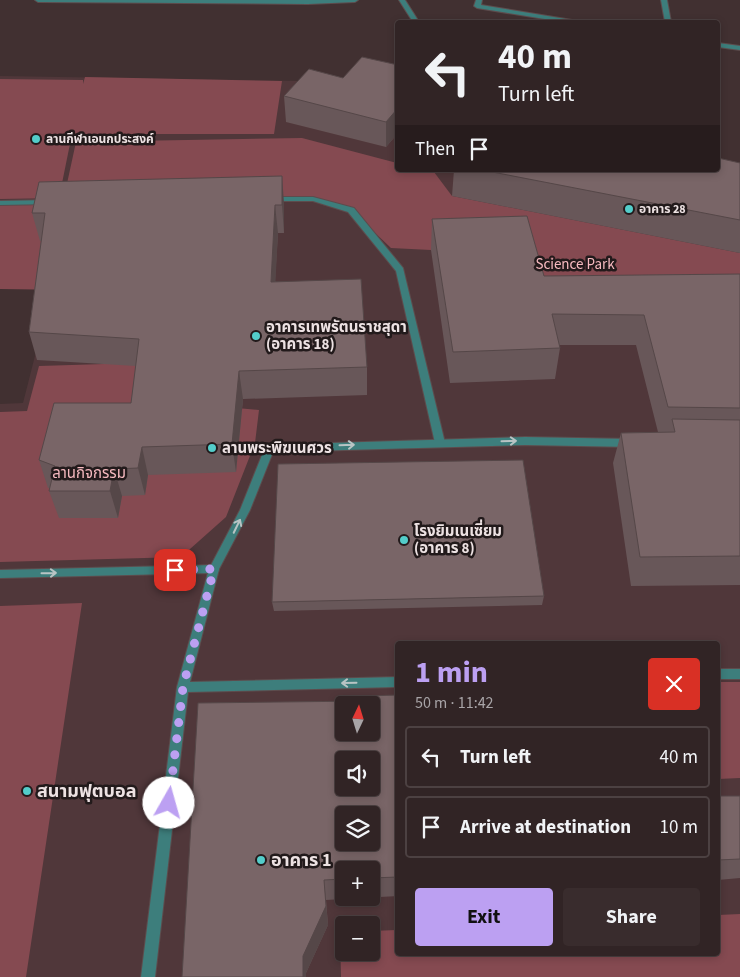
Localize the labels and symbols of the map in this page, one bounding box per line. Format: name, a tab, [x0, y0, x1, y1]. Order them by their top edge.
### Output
place label: ลานกีฬาเอนกประสงค์	[46, 131, 154, 148]
marker: ลานกีฬาเอนกประสงค์	[30, 133, 42, 145]
place label: อาคาร 28	[639, 201, 686, 218]
marker: อาคาร 28	[623, 203, 635, 215]
park label: Science Park	[535, 254, 615, 275]
place label: อาคารเทพรัตนราชสุดา (อาคาร 18)	[266, 317, 407, 355]
marker: อาคารเทพรัตนราชสุดา (อาคาร 18)	[250, 330, 262, 342]
one-way arrow	[501, 437, 517, 446]
place label: ลานพระพิฆเนศวร	[222, 438, 332, 459]
one-way arrow	[338, 441, 354, 450]
marker: ลานพระพิฆเนศวร	[206, 442, 218, 454]
park label: ลานกิจกรรม	[52, 463, 126, 484]
one-way arrow	[233, 519, 243, 534]
place label: โรงยิมเนเซี่ยม (อาคาร 8)	[414, 519, 502, 559]
marker: โรงยิมเนเซี่ยม (อาคาร 8)	[398, 534, 410, 546]
pin	[154, 549, 196, 591]
one-way arrow	[40, 568, 56, 578]
one-way arrow	[341, 678, 358, 688]
north arrow	[335, 696, 380, 741]
position arrow	[142, 776, 194, 828]
place label: สนามฟุตบอล	[37, 779, 137, 804]
marker: สนามฟุตบอล	[21, 785, 33, 797]
place label: อาคาร 1	[271, 848, 331, 873]
marker: อาคาร 1	[255, 854, 267, 866]

